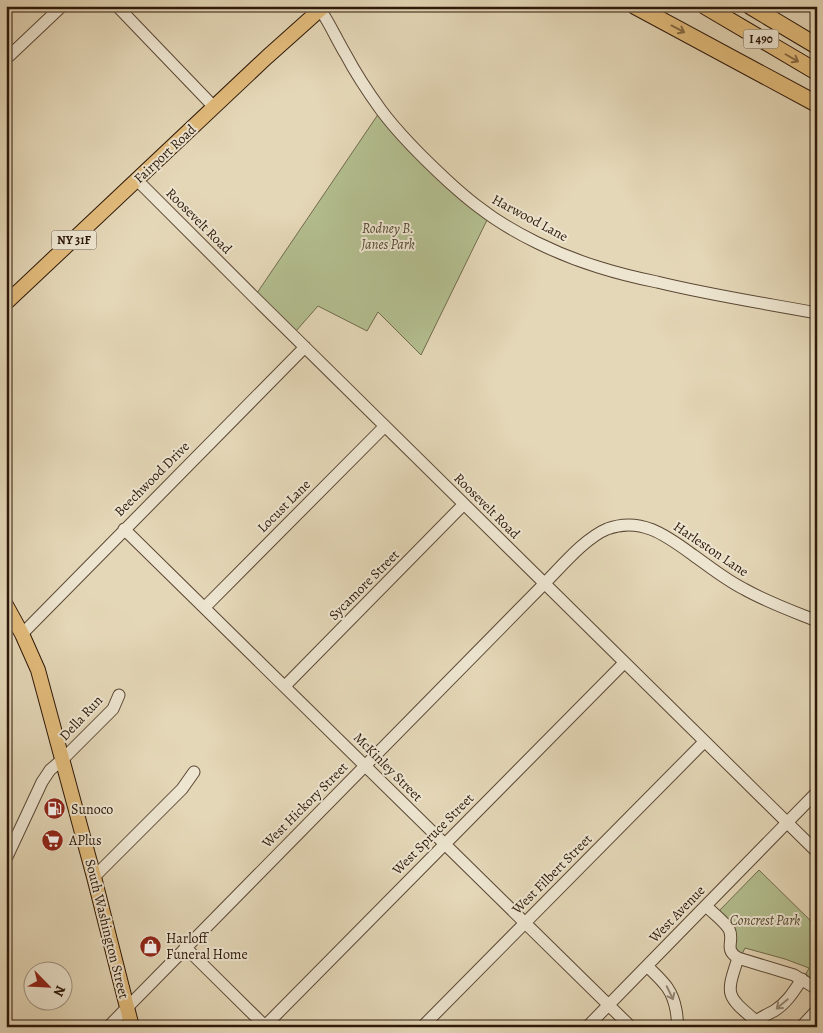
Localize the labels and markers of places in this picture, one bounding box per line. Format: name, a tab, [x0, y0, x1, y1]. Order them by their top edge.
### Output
fuel station icon: Sunoco	[43, 797, 67, 821]
place label: Sunoco	[71, 800, 113, 819]
supermarket icon: APlus	[41, 828, 65, 852]
place label: APlus	[68, 831, 102, 850]
place label: Harloff Funeral Home	[166, 929, 248, 964]
shop icon: Harloff Funeral Home	[138, 934, 162, 958]

